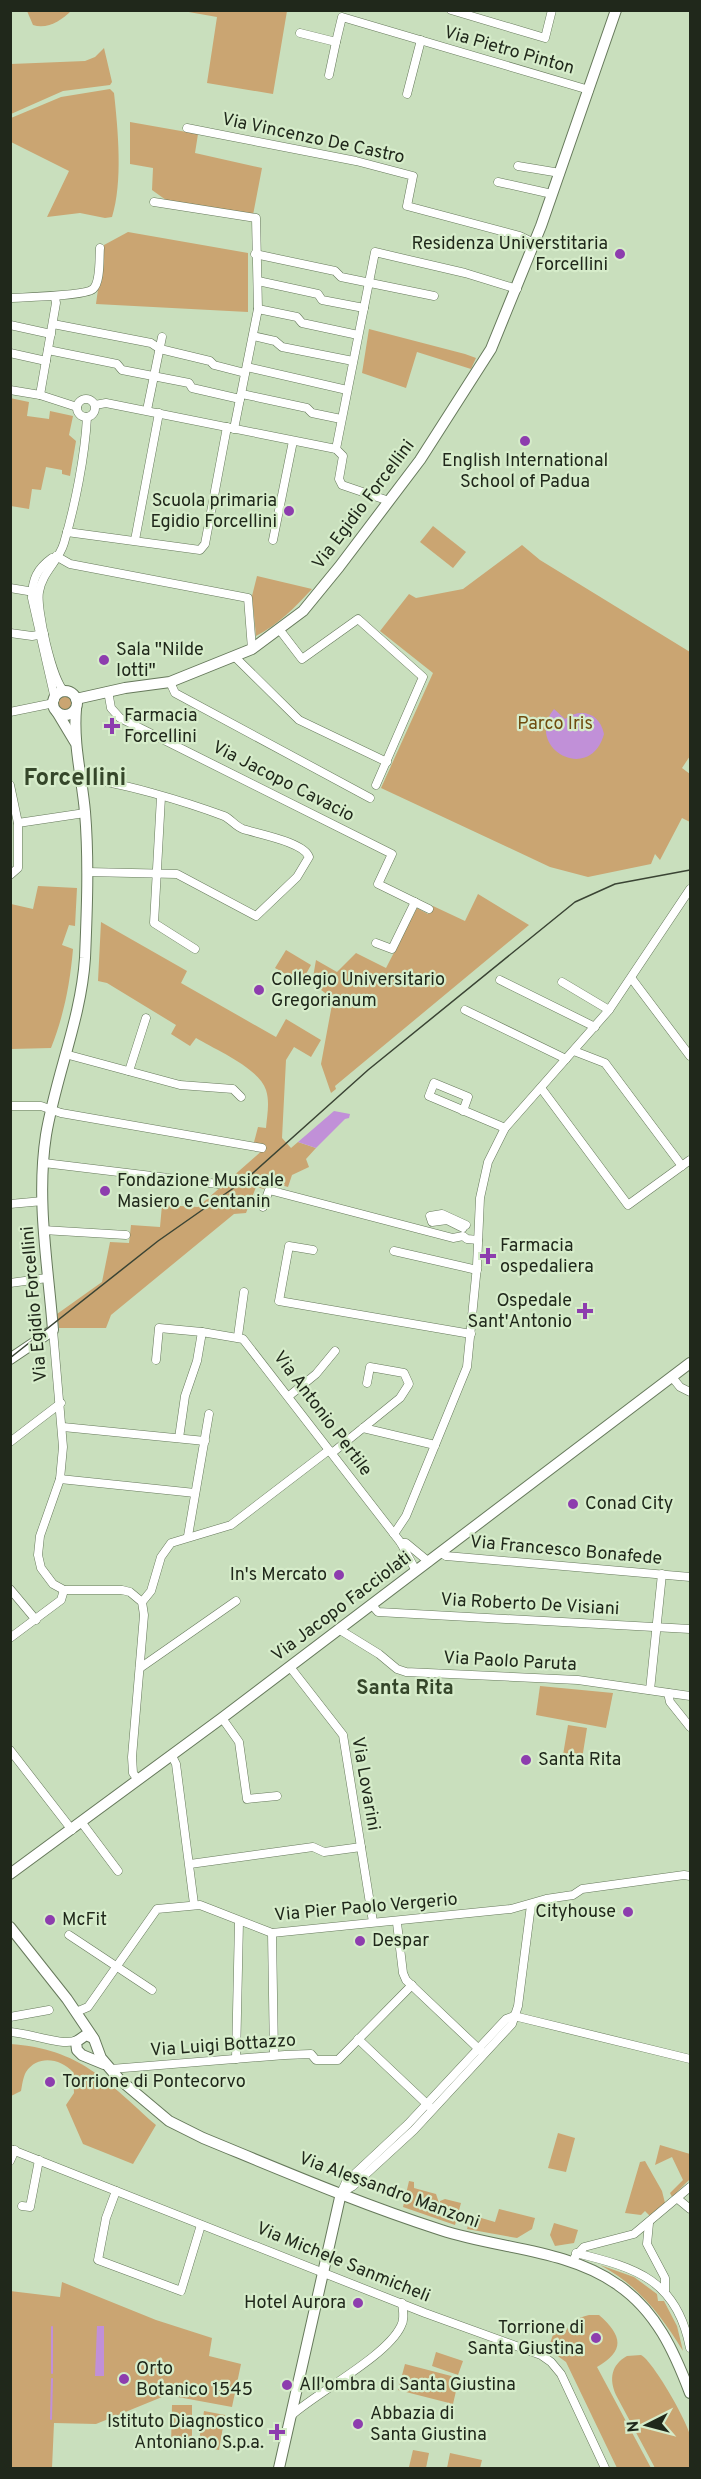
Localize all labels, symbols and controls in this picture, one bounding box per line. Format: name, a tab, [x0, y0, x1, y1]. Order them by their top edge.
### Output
street label: Via Pietro Pinton	[441, 21, 577, 81]
street label: Via Vincenzo De Castro	[219, 108, 407, 170]
place label: Residenza Universtitaria Forcellini	[412, 233, 608, 277]
marker: Residenza Universtitaria Forcellini	[613, 247, 627, 261]
marker: English International School of Padua	[518, 434, 532, 448]
street label: Via Egidio Forcellini	[308, 436, 420, 574]
place label: English International School of Padua	[442, 450, 608, 494]
place label: Scuola primaria Egidio Forcellini	[150, 490, 277, 534]
marker: Scuola primaria Egidio Forcellini	[282, 504, 296, 518]
place label: Sala "Nilde Iotti"	[116, 639, 204, 683]
marker: Sala "Nilde Iotti"	[97, 653, 111, 667]
place label: Farmacia Forcellini	[124, 705, 197, 749]
park label: Parco Iris	[517, 713, 593, 736]
marker: Farmacia Forcellini	[105, 719, 119, 733]
street label: Via Jacopo Cavacio	[208, 736, 358, 828]
district label: Forcellini	[24, 764, 126, 794]
place label: Collegio Universitario Gregorianum	[271, 969, 445, 1013]
marker: Collegio Universitario Gregorianum	[252, 983, 266, 997]
place label: Fondazione Musicale Masiero e Centanin	[117, 1170, 284, 1214]
marker: Fondazione Musicale Masiero e Centanin	[98, 1184, 112, 1198]
street label: Via Egidio Forcellini	[17, 1225, 53, 1383]
place label: Farmacia ospedaliera	[500, 1235, 594, 1279]
marker: Farmacia ospedaliera	[481, 1249, 495, 1263]
place label: Ospedale Sant'Antonio	[468, 1290, 572, 1334]
marker: Ospedale Sant'Antonio	[576, 1302, 594, 1320]
street label: Via Antonio Pertile	[267, 1347, 377, 1481]
place label: Conad City	[585, 1493, 673, 1516]
marker: Conad City	[566, 1497, 580, 1511]
street label: Via Francesco Bonafede	[469, 1531, 663, 1571]
street label: Via Jacopo Facciolati	[267, 1547, 417, 1667]
place label: In's Mercato	[230, 1564, 327, 1587]
marker: In's Mercato	[332, 1568, 346, 1582]
street label: Via Roberto De Visiani	[440, 1589, 620, 1621]
street label: Via Paolo Paruta	[443, 1647, 577, 1677]
district label: Santa Rita	[356, 1676, 454, 1702]
street label: Via Lovarini	[345, 1735, 385, 1833]
place label: Santa Rita	[538, 1749, 621, 1772]
marker: Santa Rita	[519, 1753, 533, 1767]
street label: Via Pier Paolo Vergerio	[273, 1889, 459, 1927]
place label: Cityhouse	[535, 1901, 616, 1924]
marker: Cityhouse	[621, 1905, 635, 1919]
place label: McFit	[62, 1909, 107, 1932]
marker: McFit	[43, 1913, 57, 1927]
place label: Despar	[372, 1930, 429, 1953]
marker: Despar	[353, 1934, 367, 1948]
street label: Via Luigi Bottazzo	[149, 2029, 297, 2063]
place label: Torrione di Pontecorvo	[62, 2071, 246, 2094]
marker: Torrione di Pontecorvo	[43, 2075, 57, 2089]
street label: Via Alessandro Manzoni	[295, 2148, 483, 2234]
street label: Via Michele Sanmicheli	[253, 2218, 433, 2308]
place label: Hotel Aurora	[244, 2292, 346, 2315]
marker: Hotel Aurora	[351, 2296, 365, 2310]
place label: Torrione di Santa Giustina	[467, 2317, 584, 2361]
marker: Torrione di Santa Giustina	[589, 2331, 603, 2345]
place label: Orto Botanico 1545	[136, 2358, 253, 2402]
marker: Orto Botanico 1545	[117, 2372, 131, 2386]
place label: All'ombra di Santa Giustina	[299, 2374, 516, 2397]
marker: All'ombra di Santa Giustina	[280, 2378, 294, 2392]
north arrow	[617, 2395, 677, 2455]
place label: Abbazia di Santa Giustina	[370, 2403, 487, 2447]
place label: Istituto Diagnostico Antoniano S.p.a.	[107, 2411, 264, 2455]
marker: Abbazia di Santa Giustina	[351, 2417, 365, 2431]
text: N	[624, 2420, 645, 2433]
marker: Istituto Diagnostico Antoniano S.p.a.	[268, 2423, 286, 2441]

